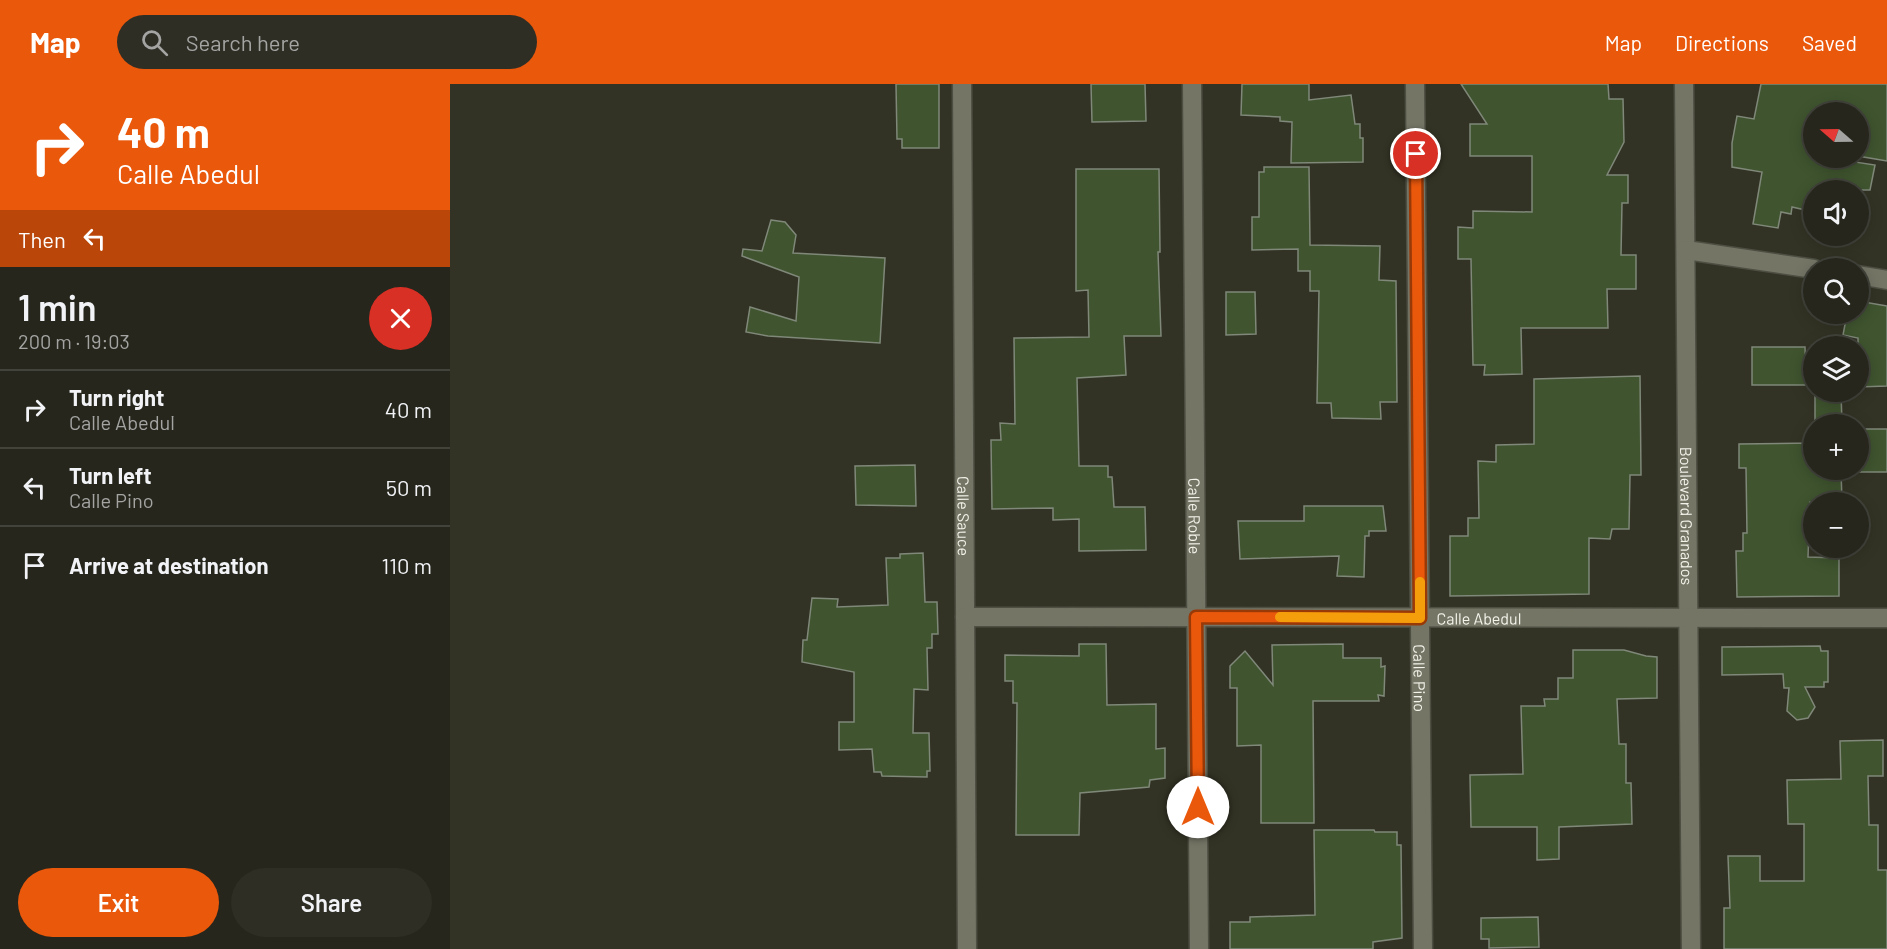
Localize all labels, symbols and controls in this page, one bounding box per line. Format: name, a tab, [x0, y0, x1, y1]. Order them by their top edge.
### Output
search box	[117, 15, 537, 69]
text: Map	[30, 25, 81, 59]
icon: search	[138, 26, 171, 59]
text: Search here	[186, 29, 300, 55]
text: Map	[1605, 30, 1642, 55]
text: Directions	[1675, 30, 1769, 55]
text: Saved	[1802, 30, 1857, 55]
north arrow	[1803, 102, 1869, 168]
map controls	[1803, 102, 1869, 558]
text: 40 m	[117, 106, 210, 156]
icon: right	[18, 108, 96, 186]
pin	[1390, 128, 1441, 179]
icon: arrive	[1399, 137, 1432, 170]
text: Calle Abedul	[117, 157, 260, 189]
button: sound	[1803, 180, 1869, 246]
icon: left	[78, 222, 111, 255]
text: Then	[18, 226, 66, 252]
button: search	[1803, 258, 1869, 324]
text: 1 min	[18, 285, 97, 328]
button: close	[369, 287, 432, 350]
text: 200 m · 19:03	[18, 329, 130, 353]
button: layers	[1803, 336, 1869, 402]
text: Turn right	[69, 384, 164, 410]
icon: right	[18, 393, 51, 426]
text: 40 m	[385, 396, 432, 422]
text: Calle Abedul	[69, 410, 175, 434]
button: +	[1803, 414, 1869, 480]
street label: Boulevard Granados	[1677, 447, 1698, 585]
text: Turn left	[69, 462, 152, 488]
icon: left	[18, 471, 51, 504]
text: 50 m	[386, 474, 432, 500]
street label: Calle Sauce	[955, 476, 974, 556]
street label: Calle Roble	[1186, 478, 1205, 554]
text: Calle Pino	[69, 488, 154, 512]
button: −	[1803, 492, 1869, 558]
icon: arrive	[18, 549, 51, 582]
text: Arrive at destination	[69, 552, 268, 578]
text: 110 m	[382, 552, 432, 578]
street label: Calle Abedul	[1437, 608, 1521, 627]
street label: Calle Pino	[1411, 644, 1430, 712]
position arrow	[1166, 775, 1230, 839]
button: Exit	[18, 868, 219, 937]
button: Share	[231, 868, 432, 937]

